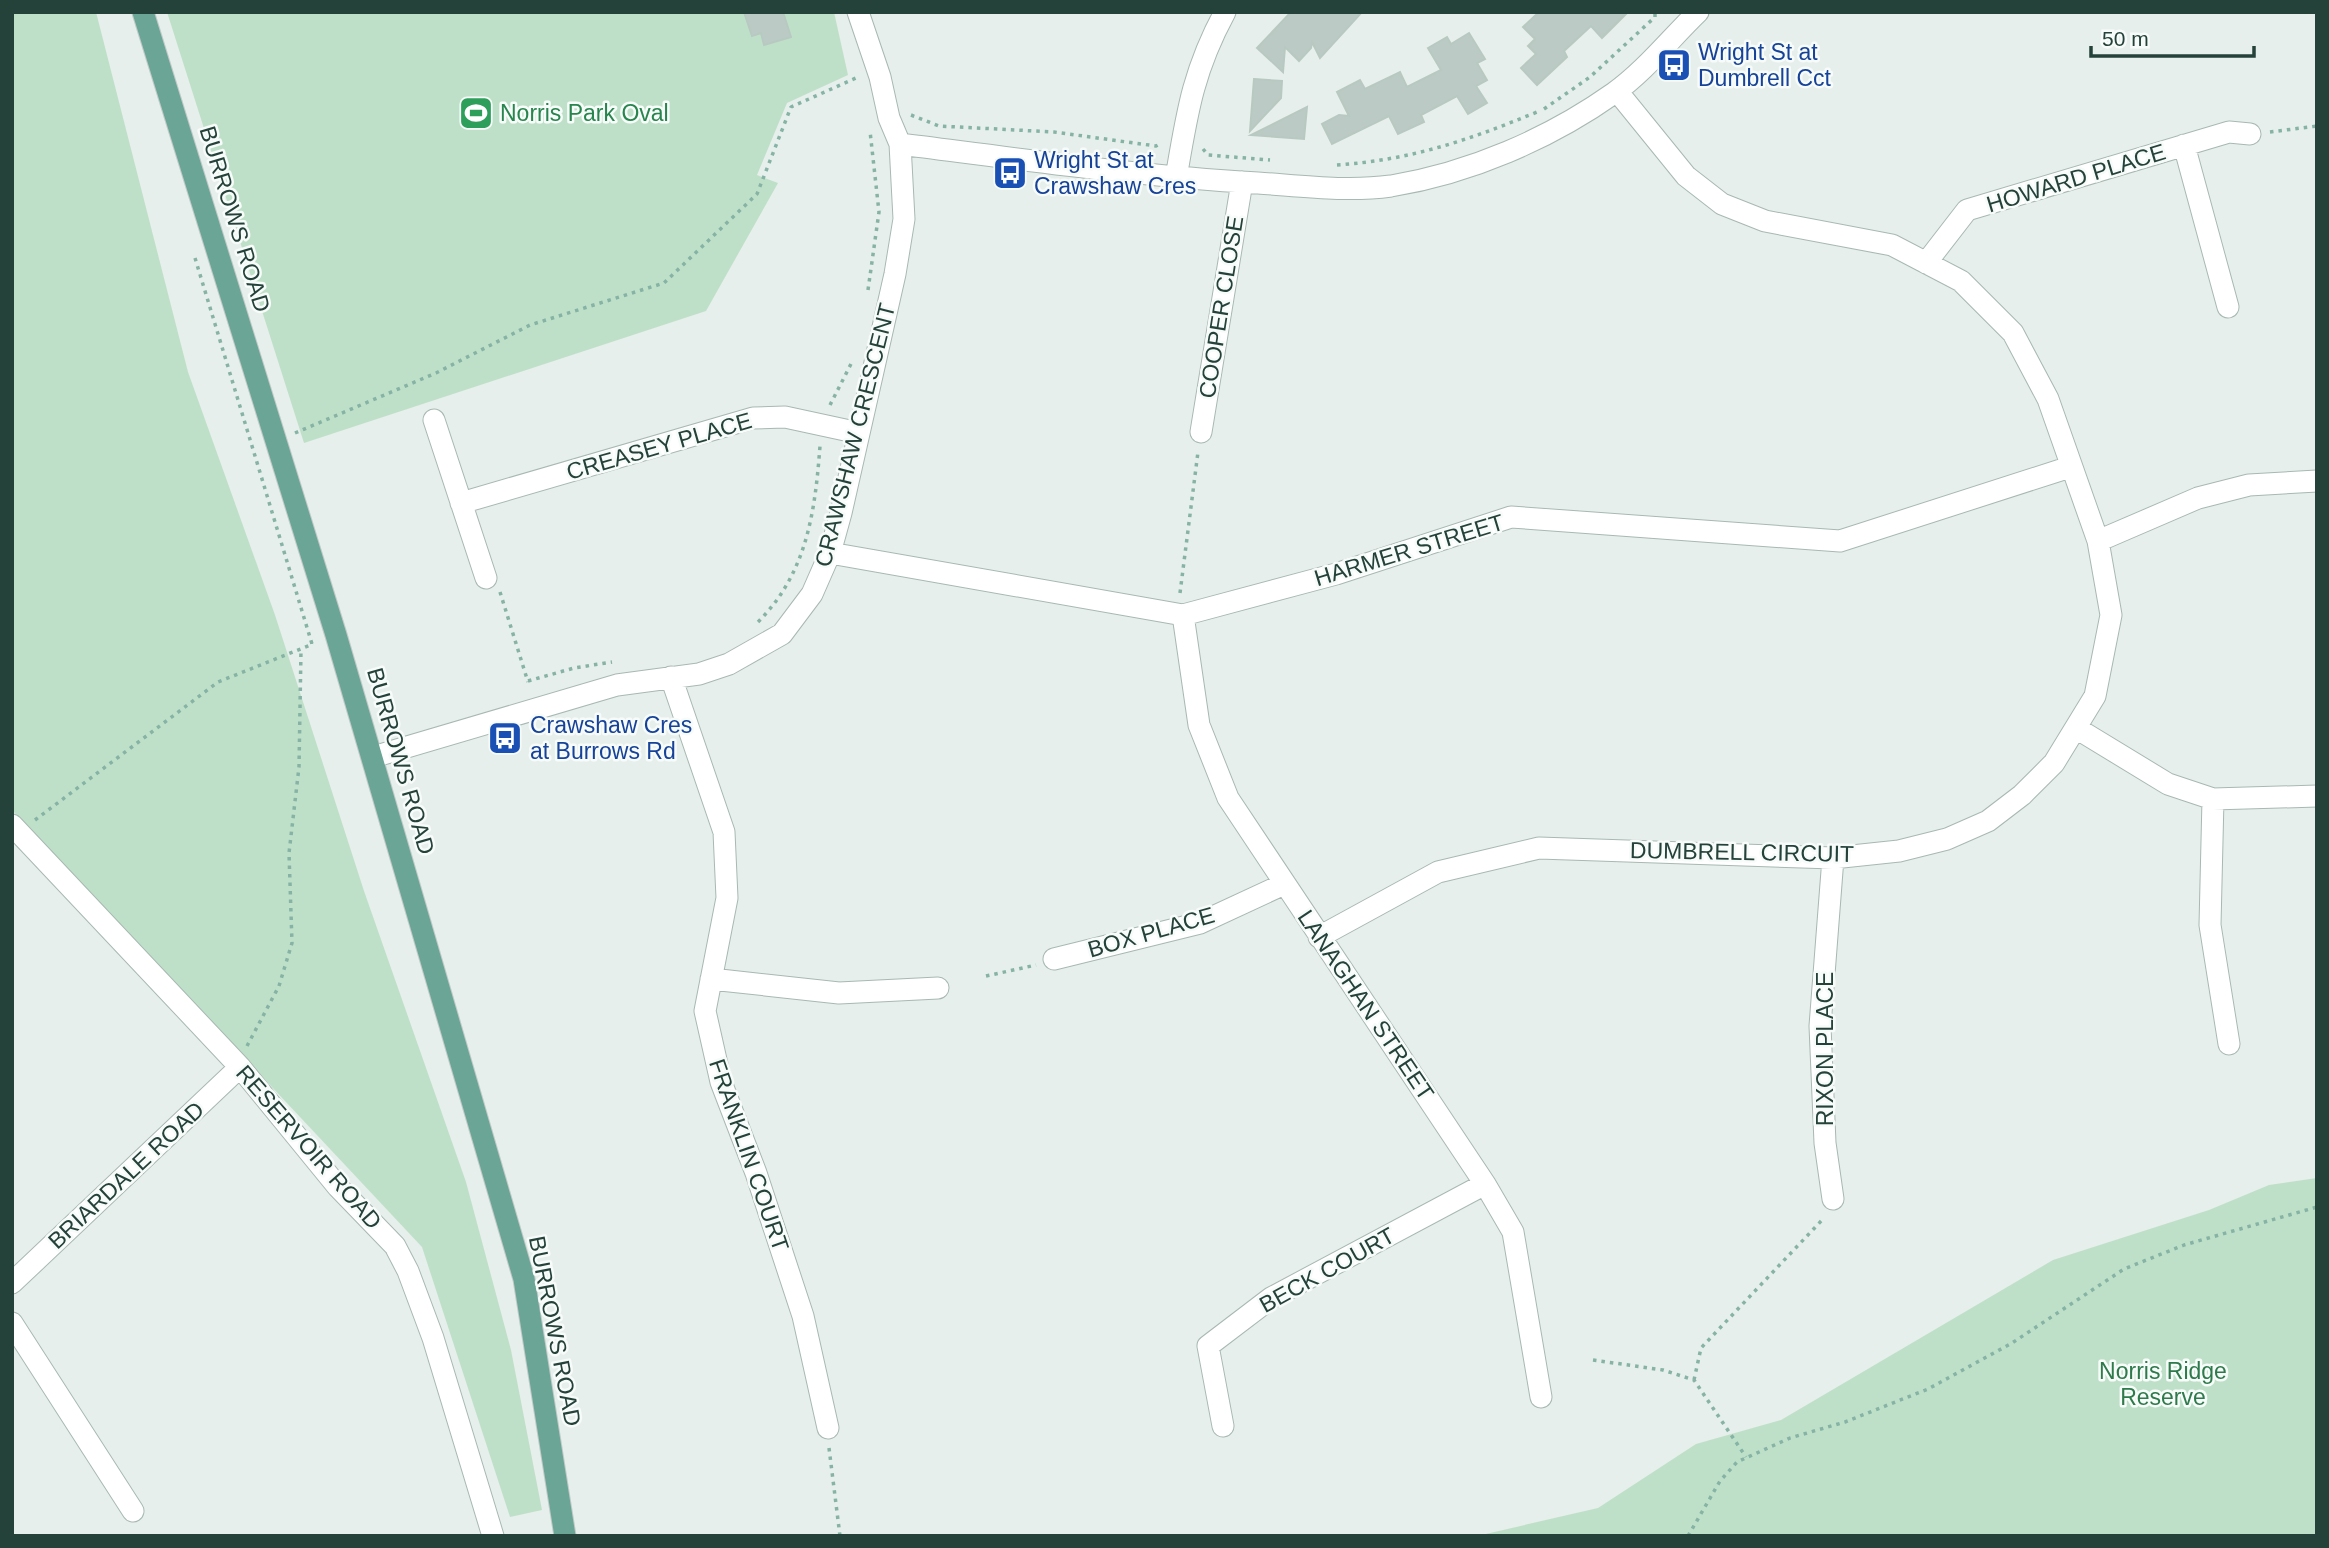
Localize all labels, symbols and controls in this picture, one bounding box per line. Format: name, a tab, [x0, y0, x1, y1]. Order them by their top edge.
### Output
scale bar	[2091, 14, 2254, 58]
text: 50 m	[2102, 27, 2149, 50]
place label: Wright St at Dumbrell Cct	[1698, 39, 1832, 91]
bus stop icon: Wright St at Dumbrell Cct	[1655, 46, 1693, 84]
sports icon: Norris Park Oval	[457, 94, 495, 132]
place label: Norris Park Oval	[500, 100, 669, 126]
street label: BURROWS ROAD	[194, 123, 276, 315]
street label: HOWARD PLACE	[1983, 138, 2169, 218]
place label: Wright St at Crawshaw Cres	[1034, 147, 1196, 199]
bus stop icon: Wright St at Crawshaw Cres	[991, 154, 1029, 192]
street label: COOPER CLOSE	[1194, 214, 1248, 400]
street label: CRAWSHAW CRESCENT	[810, 301, 900, 569]
street label: CREASEY PLACE	[563, 407, 755, 485]
street label: HARMER STREET	[1311, 509, 1507, 591]
street label: BURROWS ROAD	[362, 665, 440, 857]
place label: Crawshaw Cres at Burrows Rd	[530, 712, 692, 764]
bus stop icon: Crawshaw Cres at Burrows Rd	[486, 719, 524, 757]
street label: DUMBRELL CIRCUIT	[1630, 837, 1854, 867]
street label: BOX PLACE	[1085, 902, 1217, 962]
street label: LANAGHAN STREET	[1293, 905, 1439, 1105]
street label: RIXON PLACE	[1812, 972, 1838, 1126]
street label: FRANKLIN COURT	[704, 1056, 794, 1254]
street label: RESERVOIR ROAD	[231, 1060, 387, 1234]
street label: BRIARDALE ROAD	[43, 1096, 209, 1254]
street label: BECK COURT	[1255, 1222, 1399, 1318]
street label: BURROWS ROAD	[524, 1234, 586, 1428]
park label: Norris Ridge Reserve	[2099, 1358, 2227, 1410]

